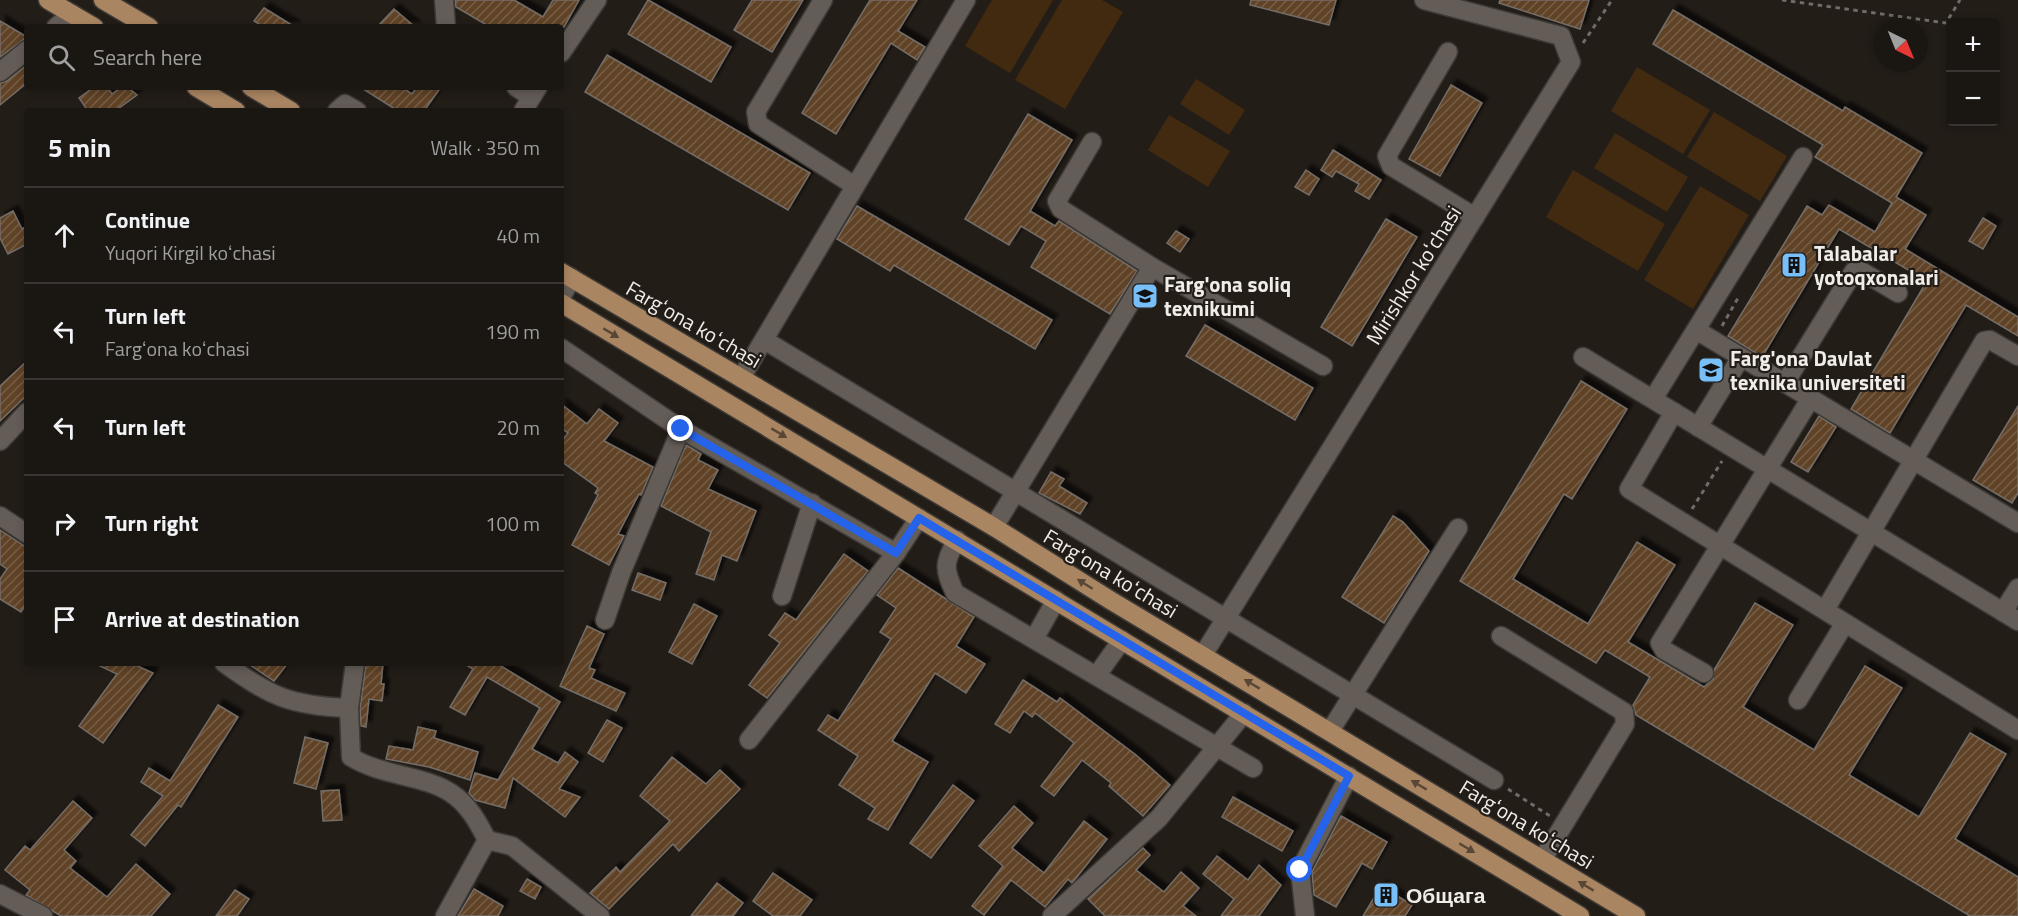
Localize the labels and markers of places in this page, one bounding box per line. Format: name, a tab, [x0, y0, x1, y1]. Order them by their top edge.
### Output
place label: Talabalar yotoqxonalari	[1814, 237, 1939, 293]
building icon: Talabalar yotoqxonalari	[1779, 250, 1809, 280]
place label: Farg'ona soliq texnikumi	[1164, 268, 1291, 324]
school or university icon: Farg'ona soliq texnikumi	[1130, 281, 1160, 311]
place label: Farg'ona Davlat texnika universiteti	[1730, 342, 1906, 398]
school or university icon: Farg'ona Davlat texnika universiteti	[1696, 355, 1726, 385]
place label: Общага	[1406, 879, 1486, 911]
building icon: Общага	[1371, 880, 1401, 910]

